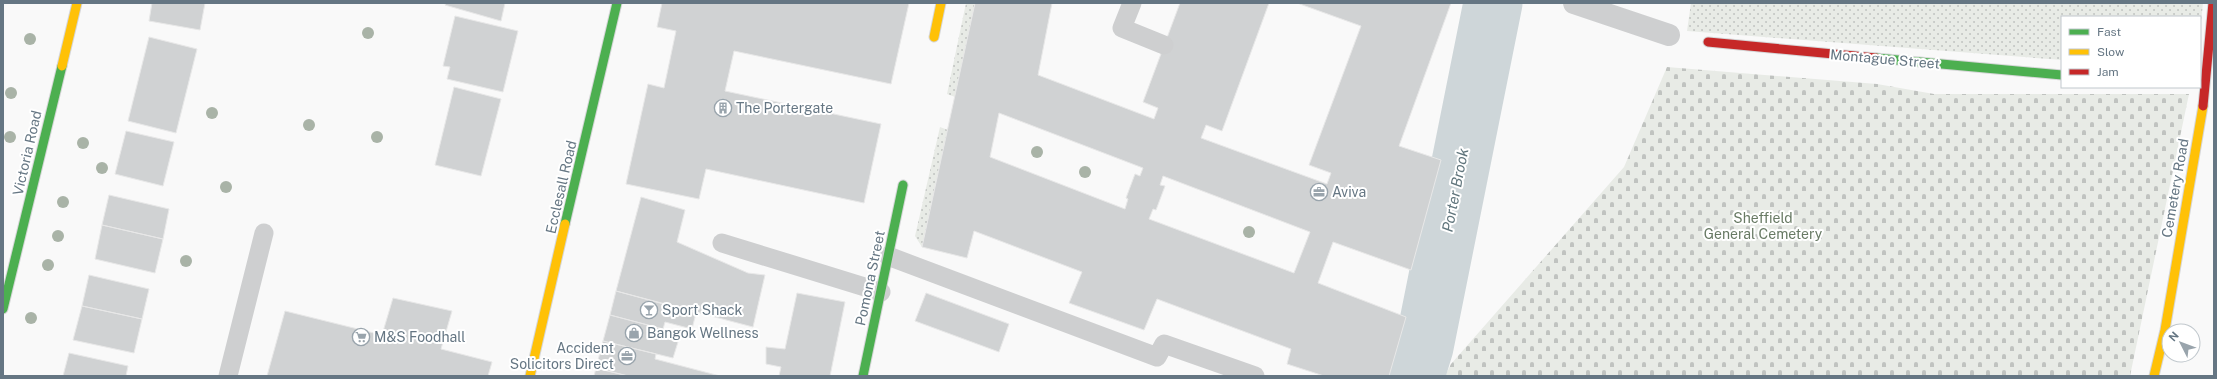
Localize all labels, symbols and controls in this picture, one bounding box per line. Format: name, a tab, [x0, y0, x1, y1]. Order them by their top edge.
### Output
legend	[2061, 16, 2201, 88]
text: Fast	[2097, 25, 2122, 39]
text: Slow	[2097, 45, 2125, 59]
street label: Montague Street	[1830, 46, 1940, 72]
text: Jam	[2097, 65, 2119, 79]
building icon: The Portergate	[713, 98, 733, 118]
place label: The Portergate	[736, 100, 833, 116]
street label: Victoria Road	[9, 109, 45, 197]
street label: Cemetery Road	[2158, 137, 2192, 239]
street label: Ecclesall Road	[543, 139, 579, 235]
water label: Porter Brook	[1439, 146, 1472, 233]
office icon: Aviva	[1309, 182, 1329, 202]
place label: Aviva	[1332, 184, 1366, 200]
park label: Sheffield General Cemetery	[1704, 210, 1823, 242]
street label: Pomona Street	[852, 229, 888, 327]
bar icon: Sport Shack	[639, 300, 659, 320]
place label: Sport Shack	[662, 302, 742, 318]
shop icon: Bangok Wellness	[624, 323, 644, 343]
north arrow	[2161, 323, 2201, 363]
place label: Bangok Wellness	[647, 325, 759, 341]
supermarket icon: M&S Foodhall	[351, 327, 371, 347]
place label: M&S Foodhall	[374, 329, 466, 345]
text: N	[2166, 329, 2181, 344]
place label: Accident Solicitors Direct	[510, 340, 614, 372]
office icon: Accident Solicitors Direct	[617, 346, 637, 366]

